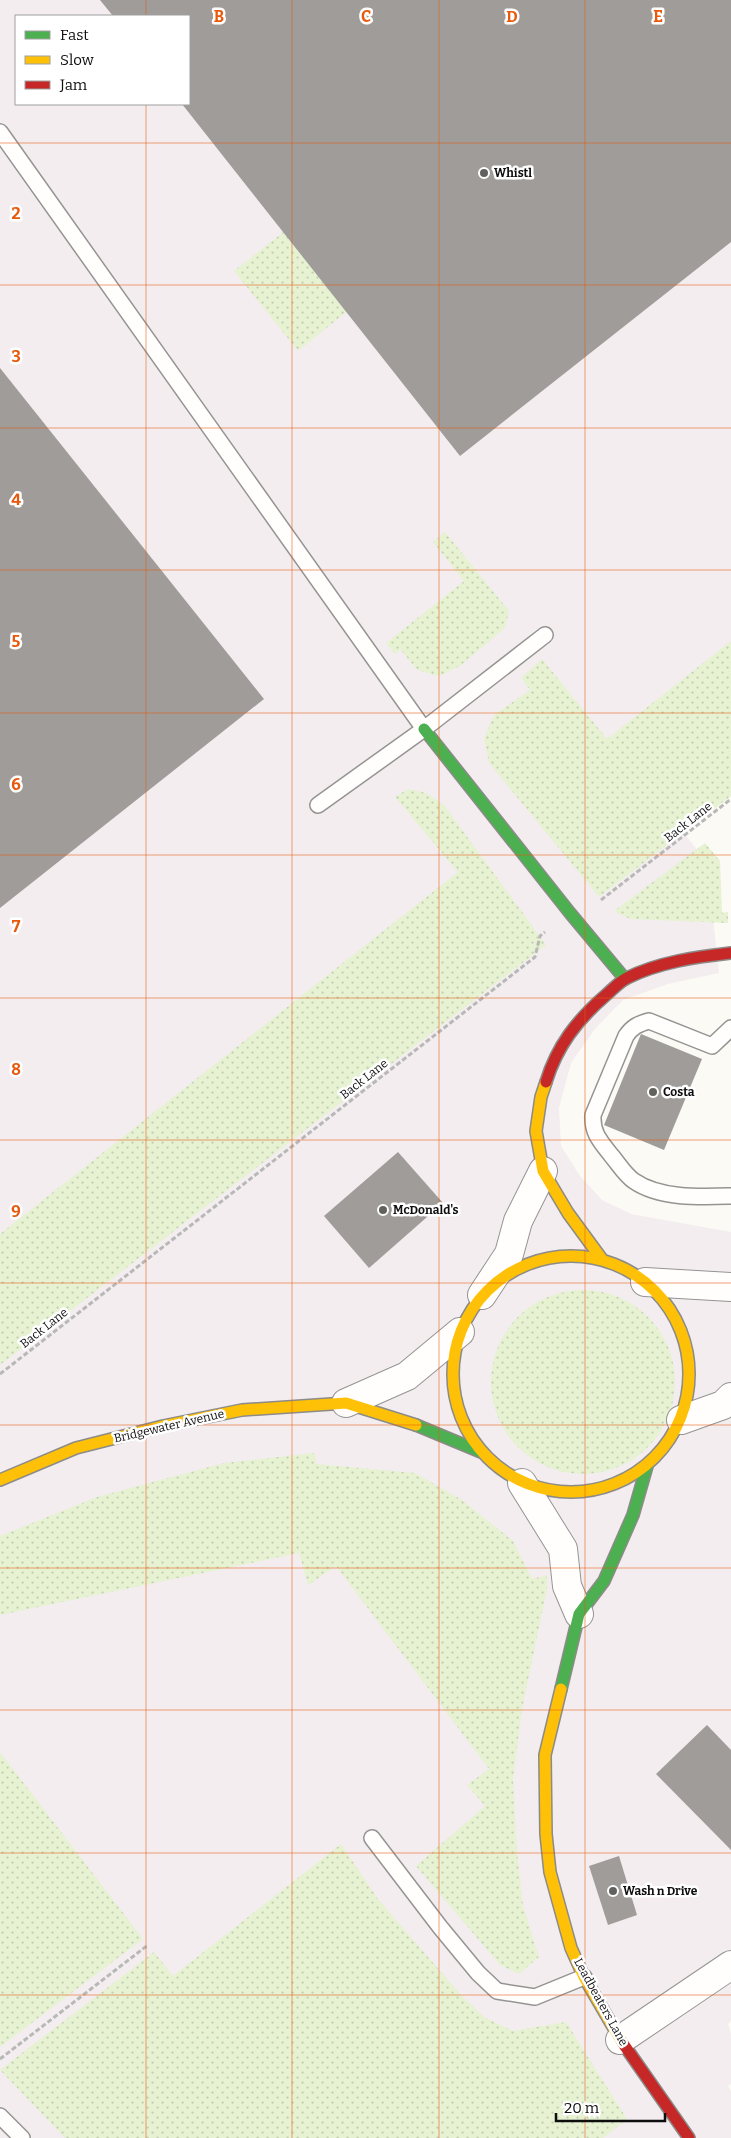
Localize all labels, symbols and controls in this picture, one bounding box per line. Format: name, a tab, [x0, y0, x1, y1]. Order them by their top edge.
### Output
text: B	[214, 7, 224, 26]
text: C	[361, 7, 371, 26]
text: D	[506, 7, 518, 26]
text: E	[653, 7, 663, 26]
legend	[15, 15, 190, 105]
text: Fast	[60, 26, 89, 44]
text: Slow	[60, 51, 95, 69]
text: Jam	[59, 76, 88, 94]
place label: Whistl	[494, 166, 532, 180]
marker: Whistl	[478, 167, 490, 179]
text: 2	[11, 204, 21, 223]
text: 3	[11, 347, 21, 366]
text: 4	[11, 490, 21, 509]
text: 5	[12, 632, 21, 651]
text: 6	[11, 775, 21, 794]
street label: Back Lane	[661, 799, 715, 845]
text: 7	[12, 917, 21, 936]
street label: Back Lane	[337, 1056, 391, 1102]
text: 8	[11, 1060, 21, 1079]
place label: Costa	[663, 1085, 695, 1099]
marker: Costa	[647, 1086, 659, 1098]
text: 9	[11, 1202, 21, 1221]
place label: McDonald's	[393, 1203, 459, 1217]
marker: McDonald's	[377, 1204, 389, 1216]
street label: Back Lane	[17, 1305, 71, 1351]
street label: Bridgewater Avenue	[112, 1406, 226, 1446]
place label: Wash n Drive	[623, 1884, 698, 1898]
marker: Wash n Drive	[607, 1885, 619, 1897]
street label: Leadbeaters Lane	[571, 1956, 631, 2048]
scale bar	[556, 2090, 665, 2122]
text: 20 m	[564, 2099, 600, 2117]

